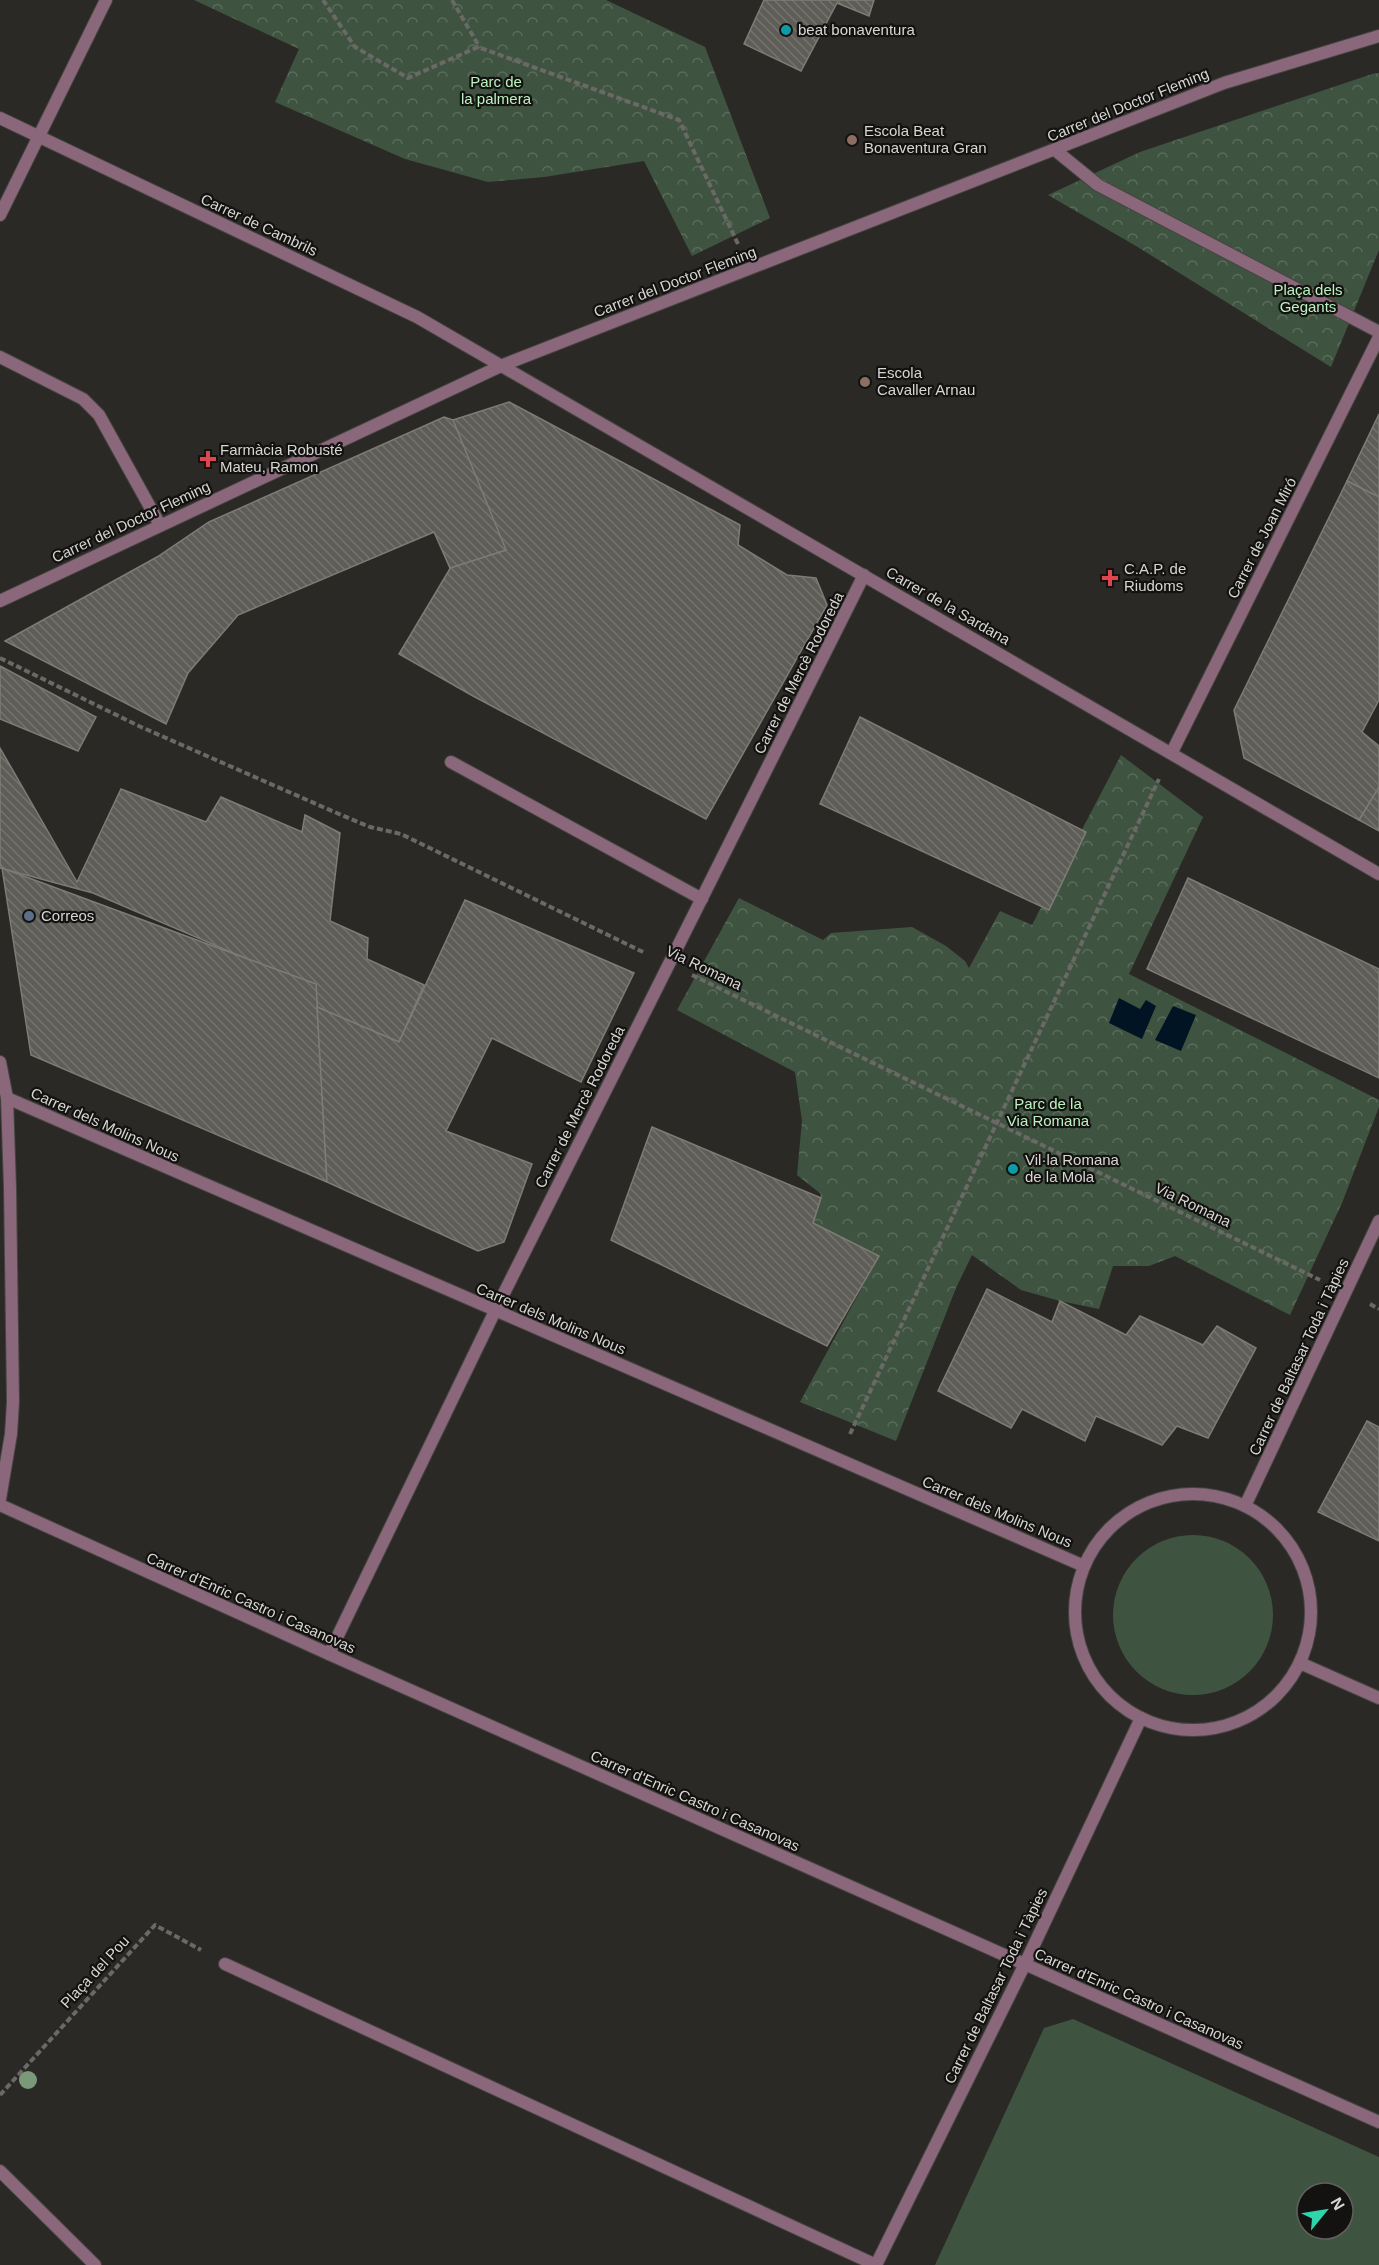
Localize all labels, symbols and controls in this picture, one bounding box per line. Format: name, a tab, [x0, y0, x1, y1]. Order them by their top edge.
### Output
place label: beat bonaventura	[798, 21, 915, 38]
marker: beat bonaventura	[779, 23, 793, 37]
street label: Carrer del Doctor Fleming	[1045, 64, 1211, 145]
park label: Parc de la palmera	[461, 73, 532, 107]
place label: Escola Beat Bonaventura Gran	[864, 122, 987, 156]
marker: Escola Beat Bonaventura Gran	[845, 133, 859, 147]
street label: Carrer de Cambrils	[198, 190, 320, 259]
street label: Carrer del Doctor Fleming	[591, 243, 758, 320]
park label: Plaça dels Gegants	[1273, 281, 1343, 315]
place label: Escola Cavaller Arnau	[877, 364, 975, 398]
marker: Escola Cavaller Arnau	[858, 375, 872, 389]
place label: Farmàcia Robusté Mateu, Ramon	[220, 441, 343, 475]
marker: Farmàcia Robusté Mateu, Ramon	[201, 452, 215, 466]
street label: Carrer de Joan Miró	[1224, 474, 1299, 601]
street label: Carrer del Doctor Fleming	[49, 477, 213, 566]
place label: C.A.P. de Riudoms	[1124, 560, 1186, 594]
street label: Carrer de la Sardana	[883, 563, 1014, 648]
marker: C.A.P. de Riudoms	[1101, 569, 1119, 587]
street label: Carrer de Mercè Rodoreda	[750, 588, 847, 756]
place label: Correos	[41, 907, 94, 924]
marker: Correos	[22, 909, 36, 923]
street label: Via Romana	[664, 942, 746, 994]
street label: Carrer de Mercè Rodoreda	[531, 1022, 628, 1190]
street label: Carrer dels Molins Nous	[28, 1084, 182, 1165]
park label: Parc de la Via Romana	[1007, 1095, 1090, 1129]
place label: Vil·la Romana de la Mola	[1025, 1151, 1120, 1185]
marker: Vil·la Romana de la Mola	[1006, 1162, 1020, 1176]
street label: Via Romana	[1153, 1179, 1235, 1231]
street label: Carrer de Baltasar Toda i Tàpies	[1245, 1256, 1352, 1458]
street label: Carrer dels Molins Nous	[474, 1279, 629, 1358]
street label: Carrer dels Molins Nous	[920, 1472, 1075, 1551]
street label: Carrer d'Enric Castro i Casanovas	[144, 1549, 358, 1656]
street label: Carrer d'Enric Castro i Casanovas	[588, 1747, 802, 1854]
street label: Carrer de Baltasar Toda i Tàpies	[941, 1885, 1050, 2086]
street label: Plaça del Pou	[57, 1932, 132, 2011]
street label: Carrer d'Enric Castro i Casanovas	[1032, 1945, 1246, 2052]
north arrow	[1295, 2181, 1355, 2241]
text: N	[1327, 2194, 1348, 2213]

